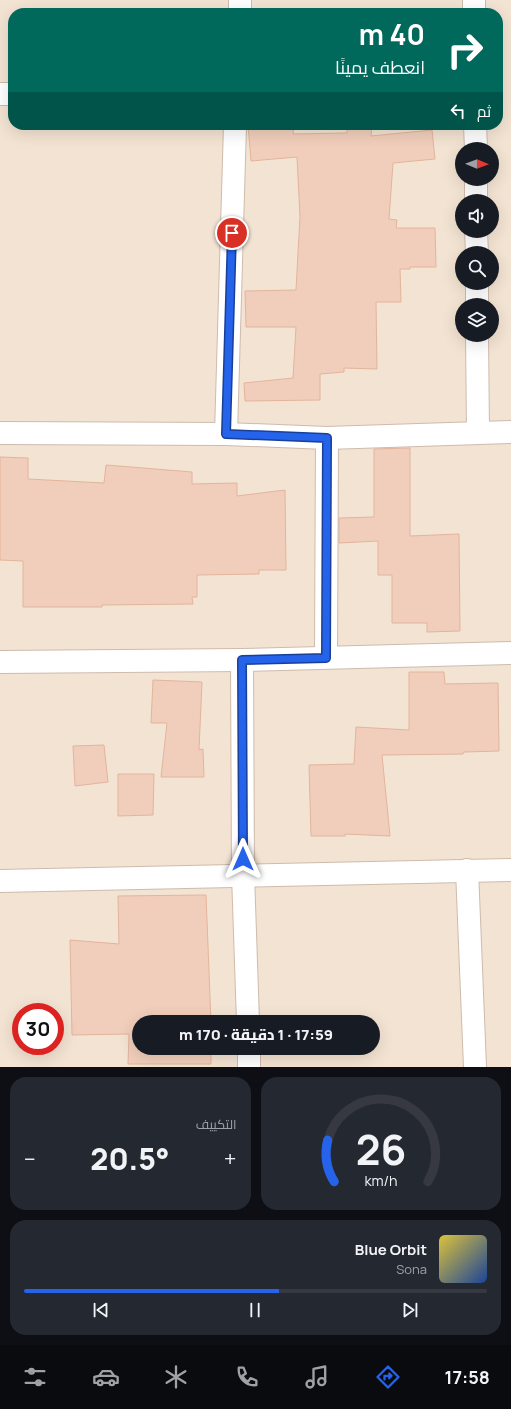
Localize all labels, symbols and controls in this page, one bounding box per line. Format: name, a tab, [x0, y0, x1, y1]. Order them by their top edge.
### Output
text: 40 m	[359, 15, 425, 53]
icon: right	[439, 24, 491, 76]
text: انعطف يمينًا	[335, 55, 425, 79]
icon: left	[447, 100, 469, 122]
text: ثم	[477, 101, 491, 122]
north arrow	[455, 142, 499, 186]
map controls	[455, 142, 499, 342]
button: sound	[455, 194, 499, 238]
pin	[215, 216, 249, 250]
icon: arrive	[221, 222, 243, 244]
button: search	[455, 246, 499, 290]
button: layers	[455, 298, 499, 342]
position arrow	[222, 838, 264, 880]
speed limit sign: 30	[12, 1003, 64, 1055]
text: 17:59 · 1 دقيقة · 170 m	[179, 1024, 333, 1045]
text: التكييف	[196, 1115, 237, 1133]
text: 26	[355, 1120, 406, 1176]
text: 20.5°	[90, 1138, 169, 1179]
text: −	[24, 1144, 36, 1174]
text: +	[224, 1144, 236, 1174]
text: km/h	[364, 1170, 397, 1189]
text: Blue Orbit	[355, 1239, 427, 1260]
text: Sona	[396, 1260, 427, 1278]
icon: previous	[90, 1299, 112, 1321]
icon: pause	[244, 1299, 266, 1321]
icon: next	[399, 1299, 421, 1321]
icon: filters	[21, 1363, 49, 1391]
icon: car	[92, 1363, 120, 1391]
icon: climate	[162, 1363, 190, 1391]
icon: phone	[233, 1363, 261, 1391]
icon: music	[303, 1363, 331, 1391]
icon: directions	[374, 1363, 402, 1391]
text: 17:58	[445, 1365, 490, 1389]

